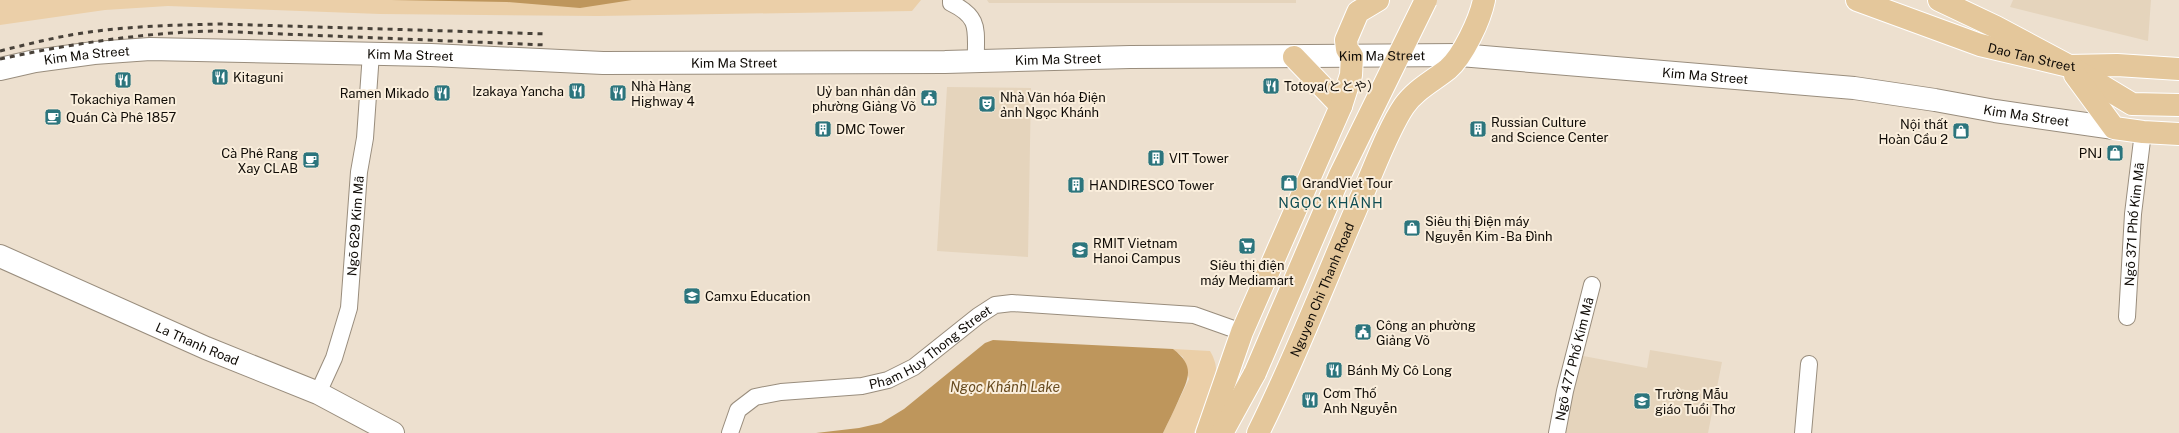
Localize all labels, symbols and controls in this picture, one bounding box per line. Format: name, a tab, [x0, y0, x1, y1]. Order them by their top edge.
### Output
street label: Dao Tan Street	[1986, 40, 2076, 74]
street label: Kim Ma Street	[43, 43, 130, 67]
street label: Kim Ma Street	[367, 46, 454, 64]
street label: Kim Ma Street	[1339, 48, 1425, 63]
street label: Kim Ma Street	[1015, 50, 1102, 68]
street label: Kim Ma Street	[691, 55, 777, 70]
street label: Kim Ma Street	[1662, 64, 1749, 87]
restaurant icon: Kitaguni	[210, 67, 230, 87]
restaurant icon: Tokachiya Ramen	[113, 70, 133, 90]
place label: Kitaguni	[233, 70, 284, 85]
restaurant icon: Totoya(ととや）	[1261, 76, 1281, 96]
place label: Nhà Hàng Highway 4	[631, 79, 695, 109]
place label: Totoya(ととや）	[1284, 79, 1380, 94]
restaurant icon: Izakaya Yancha	[567, 81, 587, 101]
restaurant icon: Ramen Mikado	[432, 83, 452, 103]
restaurant icon: Nhà Hàng Highway 4	[608, 83, 628, 103]
place label: Izakaya Yancha	[472, 84, 564, 99]
place label: Uỷ ban nhân dân phường Giảng Võ	[812, 84, 916, 114]
place label: Ramen Mikado	[340, 86, 429, 101]
public building icon: Uỷ ban nhân dân phường Giảng Võ	[919, 88, 939, 108]
place label: Nhà Văn hóa Điện ảnh Ngọc Khánh	[1000, 90, 1106, 120]
place label: Tokachiya Ramen	[70, 92, 176, 107]
theatre icon: Nhà Văn hóa Điện ảnh Ngọc Khánh	[977, 94, 997, 114]
street label: Kim Ma Street	[1982, 102, 2070, 129]
cafe icon: Quán Cà Phê 1857	[43, 107, 63, 127]
place label: Quán Cà Phê 1857	[66, 110, 177, 125]
place label: Russian Culture and Science Center	[1491, 115, 1609, 145]
place label: Nội thất Hoàn Cầu 2	[1879, 117, 1948, 147]
building icon: DMC Tower	[813, 119, 833, 139]
building icon: Russian Culture and Science Center	[1468, 119, 1488, 139]
shop icon: Nội thất Hoàn Cầu 2	[1951, 121, 1971, 141]
place label: DMC Tower	[836, 122, 905, 137]
shop icon: PNJ	[2105, 143, 2125, 163]
place label: Cà Phê Rang Xay CLAB	[221, 146, 298, 176]
place label: PNJ	[2079, 146, 2102, 161]
building icon: VIT Tower	[1146, 148, 1166, 168]
cafe icon: Cà Phê Rang Xay CLAB	[301, 150, 321, 170]
place label: VIT Tower	[1169, 151, 1229, 166]
street label: Ngõ 371 Phố Kim Mã	[2121, 162, 2147, 287]
shop icon: GrandViet Tour	[1279, 173, 1299, 193]
street label: Ngõ 629 Kim Mã	[344, 175, 366, 277]
building icon: HANDIRESCO Tower	[1066, 175, 1086, 195]
place label: GrandViet Tour	[1302, 176, 1393, 191]
place label: HANDIRESCO Tower	[1089, 178, 1214, 193]
district label: NGỌC KHÁNH	[1278, 194, 1384, 211]
place label: Siêu thị Điện máy Nguyễn Kim - Ba Đình	[1425, 214, 1553, 244]
shop icon: Siêu thị Điện máy Nguyễn Kim - Ba Đình	[1402, 218, 1422, 238]
street label: Nguyen Chi Thanh Road	[1287, 220, 1357, 359]
place label: RMIT Vietnam Hanoi Campus	[1093, 236, 1180, 266]
supermarket icon: Siêu thị điện máy Mediamart	[1237, 236, 1257, 256]
school or university icon: RMIT Vietnam Hanoi Campus	[1070, 240, 1090, 260]
place label: Siêu thị điện máy Mediamart	[1200, 258, 1294, 288]
school or university icon: Camxu Education	[682, 286, 702, 306]
place label: Camxu Education	[705, 289, 810, 304]
street label: Ngõ 477 Phố Kim Mã	[1552, 296, 1596, 422]
street label: Pham Huy Thong Street	[867, 302, 994, 392]
place label: Công an phường Giảng Võ	[1376, 318, 1476, 348]
street label: La Thanh Road	[153, 319, 241, 368]
public building icon: Công an phường Giảng Võ	[1353, 322, 1373, 342]
restaurant icon: Bánh Mỳ Cô Long	[1324, 360, 1344, 380]
place label: Bánh Mỳ Cô Long	[1347, 363, 1452, 378]
water label: Ngọc Khánh Lake	[950, 379, 1060, 395]
place label: Cơm Thố Anh Nguyễn	[1323, 386, 1397, 416]
place label: Trường Mẫu giáo Tuổi Thơ	[1655, 387, 1735, 417]
restaurant icon: Cơm Thố Anh Nguyễn	[1300, 390, 1320, 410]
school or university icon: Trường Mẫu giáo Tuổi Thơ	[1632, 391, 1652, 411]

